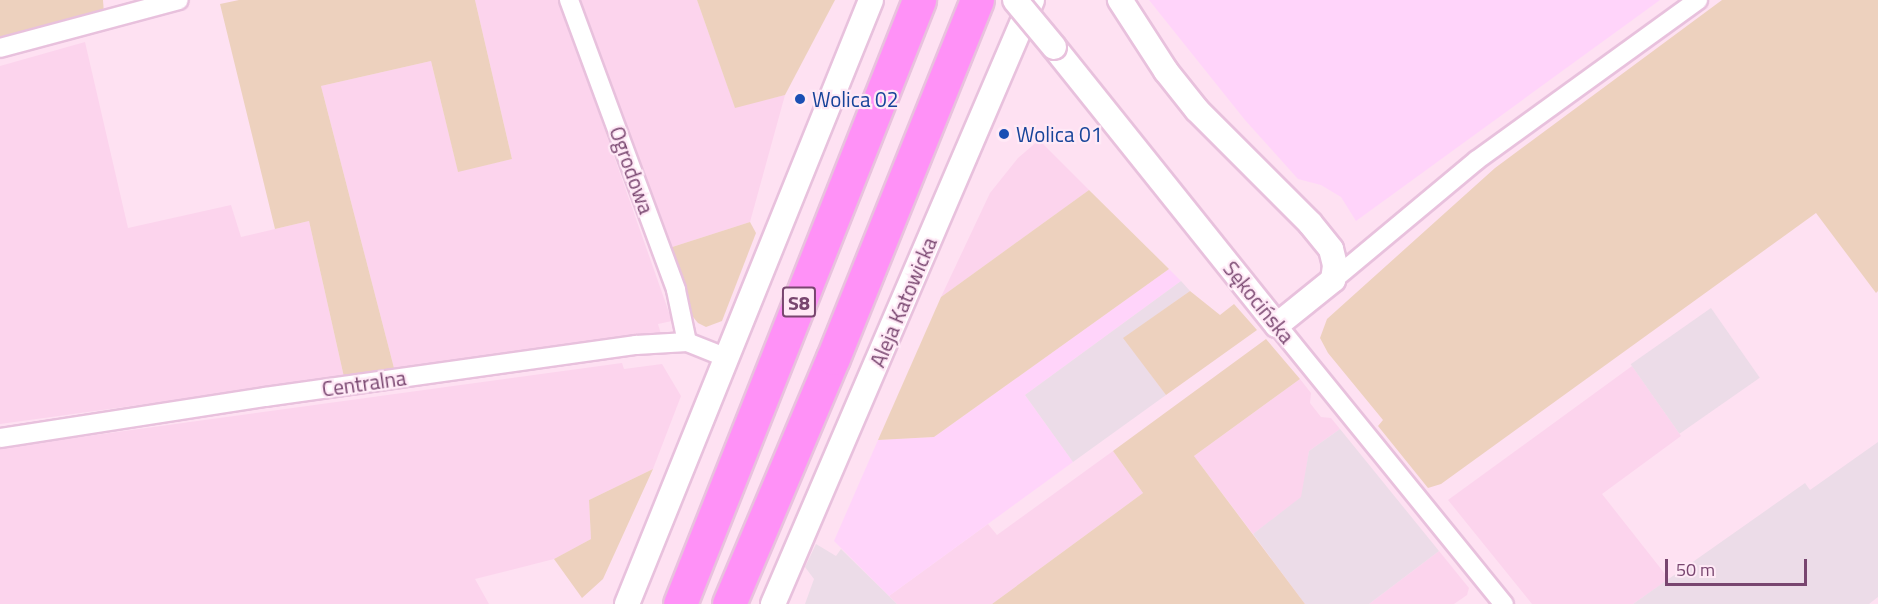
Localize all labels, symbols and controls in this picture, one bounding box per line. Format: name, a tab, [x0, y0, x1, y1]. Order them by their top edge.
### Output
place label: Wolica 02	[812, 86, 899, 112]
marker: Wolica 02	[793, 92, 807, 106]
place label: Wolica 01	[1016, 121, 1103, 147]
street label: Ogrodowa	[605, 123, 659, 217]
marker: Wolica 01	[997, 127, 1011, 141]
street label: Aleja Katowicka	[864, 233, 942, 371]
street label: Sękocińska	[1218, 256, 1300, 348]
road number: S8	[781, 285, 817, 319]
street label: Centralna	[320, 365, 408, 401]
scale bar	[1668, 547, 1810, 585]
text: 50 m	[1676, 556, 1715, 583]

